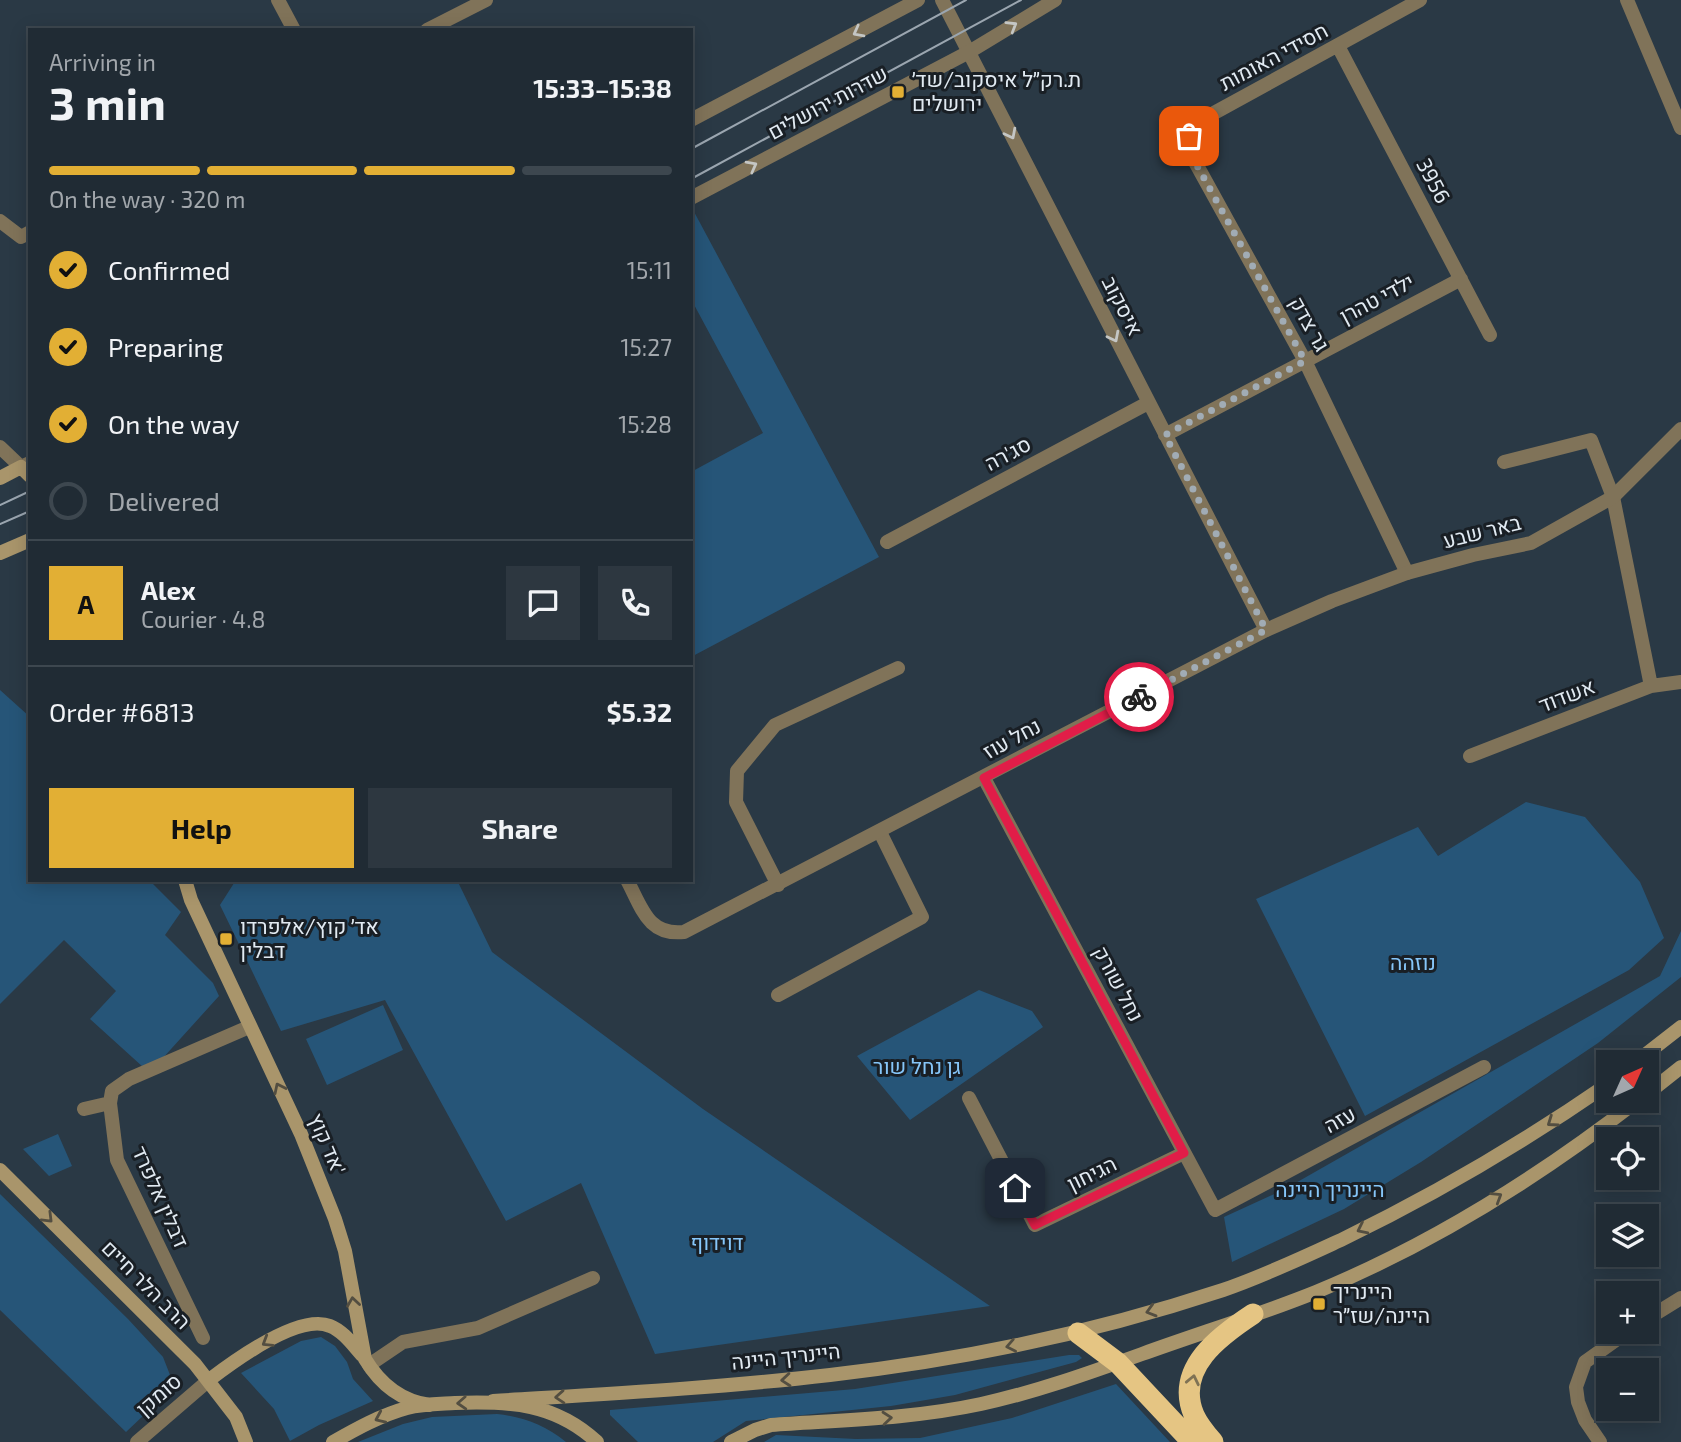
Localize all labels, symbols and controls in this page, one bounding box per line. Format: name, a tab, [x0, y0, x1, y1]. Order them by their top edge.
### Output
street label: חסידי האומות	[1215, 17, 1332, 95]
one-way arrow	[1004, 21, 1017, 34]
one-way arrow	[853, 24, 865, 37]
text: Arriving in	[49, 48, 156, 76]
street label: שדרות ירושלים	[763, 60, 891, 144]
place label: ת.רק״ל איסקוב/שד׳ ירושלים	[912, 66, 1081, 115]
text: 15:33–15:38	[533, 72, 672, 103]
text: 3 min	[49, 74, 166, 129]
marker: ת.רק״ל איסקוב/שד׳ ירושלים	[890, 84, 906, 100]
pin	[1159, 106, 1219, 166]
icon: bag	[1170, 117, 1208, 155]
one-way arrow	[1003, 127, 1017, 139]
street label: 3956	[1412, 154, 1456, 207]
one-way arrow	[745, 161, 757, 175]
text: On the way · 320 m	[49, 185, 245, 213]
icon: check	[49, 251, 87, 289]
text: Confirmed	[108, 254, 231, 285]
text: 15:11	[627, 256, 672, 284]
street label: ילדי טהרן	[1335, 268, 1418, 328]
street label: איסקוב	[1098, 271, 1149, 339]
street label: גר צדק	[1285, 292, 1335, 355]
icon: check	[49, 328, 87, 366]
one-way arrow	[1106, 330, 1120, 342]
text: Preparing	[108, 331, 223, 362]
text: 15:27	[620, 333, 672, 361]
icon: check	[49, 405, 87, 443]
text: On the way	[108, 408, 239, 439]
text: 15:28	[618, 410, 672, 438]
street label: סג'רה	[980, 430, 1035, 475]
text: Delivered	[108, 485, 220, 516]
street label: באר שבע	[1440, 509, 1523, 552]
button: chat	[506, 566, 580, 640]
button: phone	[598, 566, 672, 640]
text: Alex	[141, 574, 196, 605]
text: A	[78, 588, 94, 619]
text: Courier · 4.8	[141, 605, 265, 633]
courier	[1104, 662, 1174, 732]
street label: אשדוד	[1535, 672, 1598, 717]
icon: bike	[1120, 678, 1158, 716]
text: Order #6813	[49, 696, 194, 727]
text: $5.32	[606, 696, 672, 727]
street label: נחל עוז	[978, 712, 1044, 763]
button: Help	[49, 788, 354, 868]
button: Share	[368, 788, 672, 868]
place label: אד׳ קוץ/אלפרדו דבלין	[240, 913, 379, 962]
marker: אד׳ קוץ/אלפרדו דבלין	[218, 931, 234, 947]
street label: נחל שורק	[1089, 941, 1150, 1025]
park label: נוזהה	[1390, 949, 1436, 974]
north arrow	[1596, 1050, 1659, 1113]
map controls	[1596, 1050, 1659, 1421]
park label: גן נחל שור	[873, 1053, 961, 1078]
one-way arrow	[273, 1083, 287, 1095]
street label: עזה	[1319, 1100, 1359, 1137]
street label: אד קוץ'	[304, 1109, 352, 1178]
one-way arrow	[1547, 1114, 1560, 1126]
button: locate	[1596, 1127, 1659, 1190]
street label: דבלין אלפרד	[128, 1142, 195, 1251]
street label: הגיחון	[1063, 1150, 1120, 1195]
pin	[985, 1158, 1045, 1218]
icon: home	[996, 1169, 1034, 1207]
park label: היינריך היינה	[1275, 1176, 1385, 1201]
one-way arrow	[1490, 1192, 1503, 1205]
button: layers	[1596, 1204, 1659, 1267]
one-way arrow	[40, 1210, 53, 1223]
one-way arrow	[1357, 1221, 1369, 1235]
park label: דוידוף	[690, 1229, 744, 1254]
street label: הרב הלר חיים	[97, 1234, 197, 1334]
place label: היינריך היינה/שז״ר	[1333, 1278, 1430, 1327]
button: +	[1596, 1281, 1659, 1344]
one-way arrow	[346, 1296, 361, 1308]
marker: היינריך היינה/שז״ר	[1311, 1296, 1327, 1312]
one-way arrow	[1145, 1302, 1157, 1317]
one-way arrow	[261, 1334, 274, 1347]
street label: היינריך היינה	[730, 1337, 842, 1374]
one-way arrow	[1005, 1337, 1017, 1352]
button: −	[1596, 1358, 1659, 1421]
street label: סומקן	[130, 1367, 186, 1420]
one-way arrow	[781, 1372, 792, 1387]
one-way arrow	[1184, 1375, 1199, 1387]
one-way arrow	[554, 1389, 565, 1404]
one-way arrow	[456, 1395, 467, 1410]
one-way arrow	[375, 1410, 387, 1424]
one-way arrow	[881, 1411, 892, 1426]

